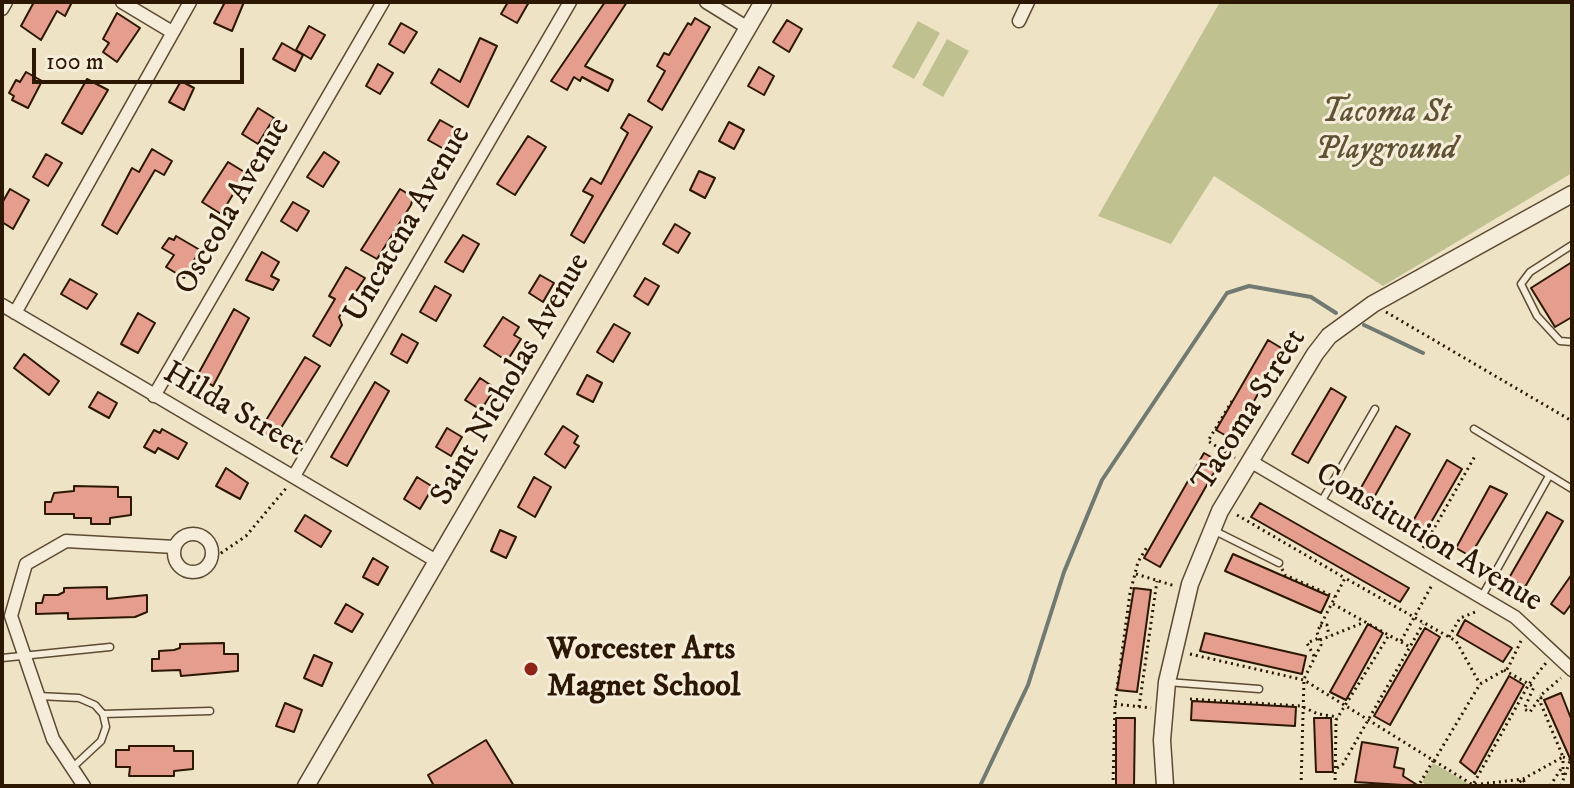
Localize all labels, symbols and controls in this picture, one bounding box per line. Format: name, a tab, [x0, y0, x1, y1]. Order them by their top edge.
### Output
scale bar	[36, 32, 248, 82]
text: 100 m	[46, 47, 104, 77]
park label: Tacoma St Playground	[1315, 95, 1457, 170]
street label: Osceola Avenue	[168, 112, 300, 302]
street label: Uncatena Avenue	[337, 120, 481, 330]
street label: Saint Nicholas Avenue	[424, 247, 600, 513]
street label: Tacoma Street	[1186, 323, 1316, 499]
street label: Hilda Street	[155, 355, 311, 467]
street label: Constitution Avenue	[1307, 456, 1549, 622]
place label: Worcester Arts Magnet School	[547, 632, 740, 707]
marker: Worcester Arts Magnet School	[522, 660, 540, 678]

